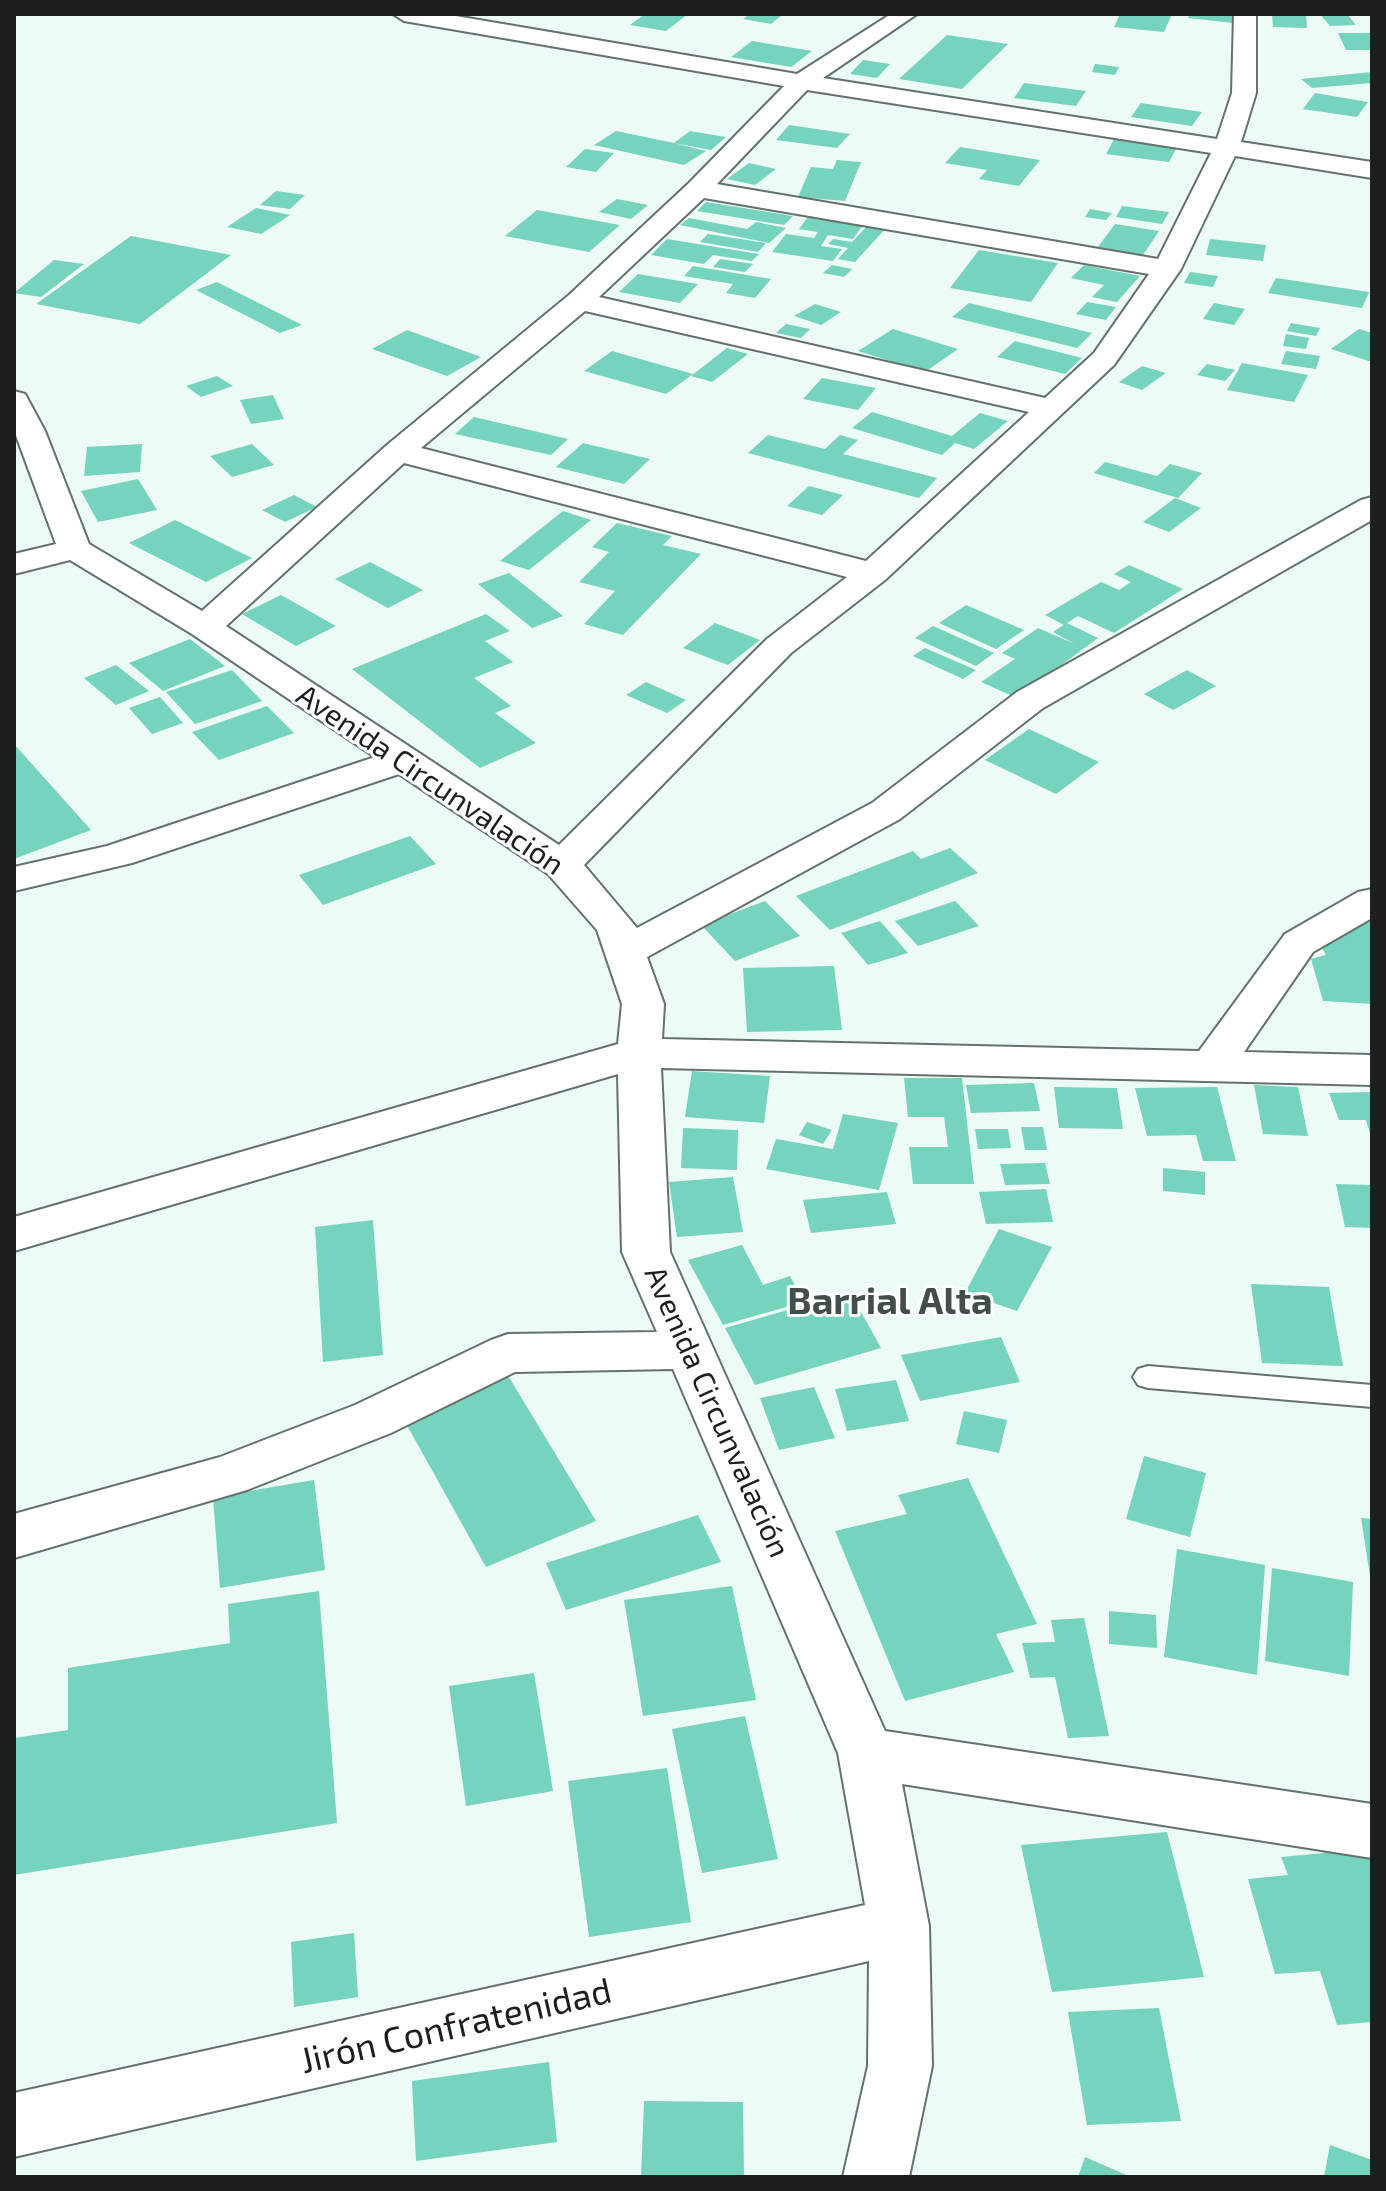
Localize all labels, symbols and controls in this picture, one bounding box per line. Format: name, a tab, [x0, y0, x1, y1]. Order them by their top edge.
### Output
street label: Avenida Circunvalación	[289, 677, 571, 883]
street label: Avenida Circunvalación	[637, 1261, 797, 1563]
district label: Barrial Alta	[787, 1278, 993, 1324]
street label: Jirón Confratenidad	[296, 1969, 616, 2083]

